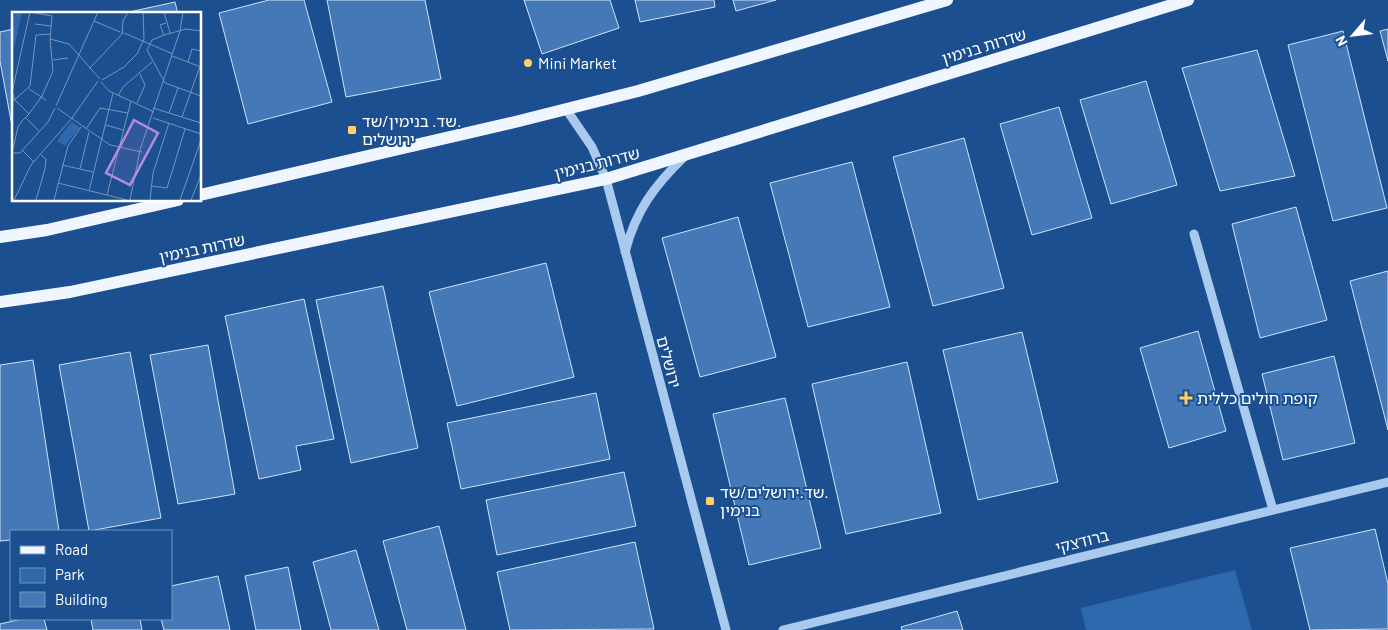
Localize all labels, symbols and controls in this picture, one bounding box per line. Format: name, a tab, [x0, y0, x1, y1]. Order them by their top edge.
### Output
north arrow	[1328, 10, 1378, 60]
inset map	[12, 12, 201, 201]
street label: שדרות בנימין	[939, 24, 1028, 67]
text: N	[1331, 33, 1351, 49]
place label: Mini Market	[538, 53, 617, 72]
marker: Mini Market	[522, 57, 534, 69]
place label: שד. בנימין/שד. ירושלים	[362, 111, 461, 148]
marker: שד. בנימין/שד. ירושלים	[346, 124, 358, 136]
street label: שדרות בנימין	[552, 143, 642, 182]
street label: שדרות בנימין	[157, 229, 247, 266]
street label: ירושלים	[653, 334, 685, 390]
place label: קופת חולים כללית	[1197, 388, 1318, 407]
marker: קופת חולים כללית	[1179, 391, 1193, 405]
place label: שד.ירושלים/שד. בנימין	[720, 482, 829, 519]
marker: שד.ירושלים/שד. בנימין	[704, 495, 716, 507]
street label: ברודצקי	[1053, 525, 1111, 556]
legend	[10, 530, 172, 620]
text: Road	[55, 540, 88, 558]
text: Park	[55, 565, 85, 583]
text: Building	[55, 590, 108, 608]

